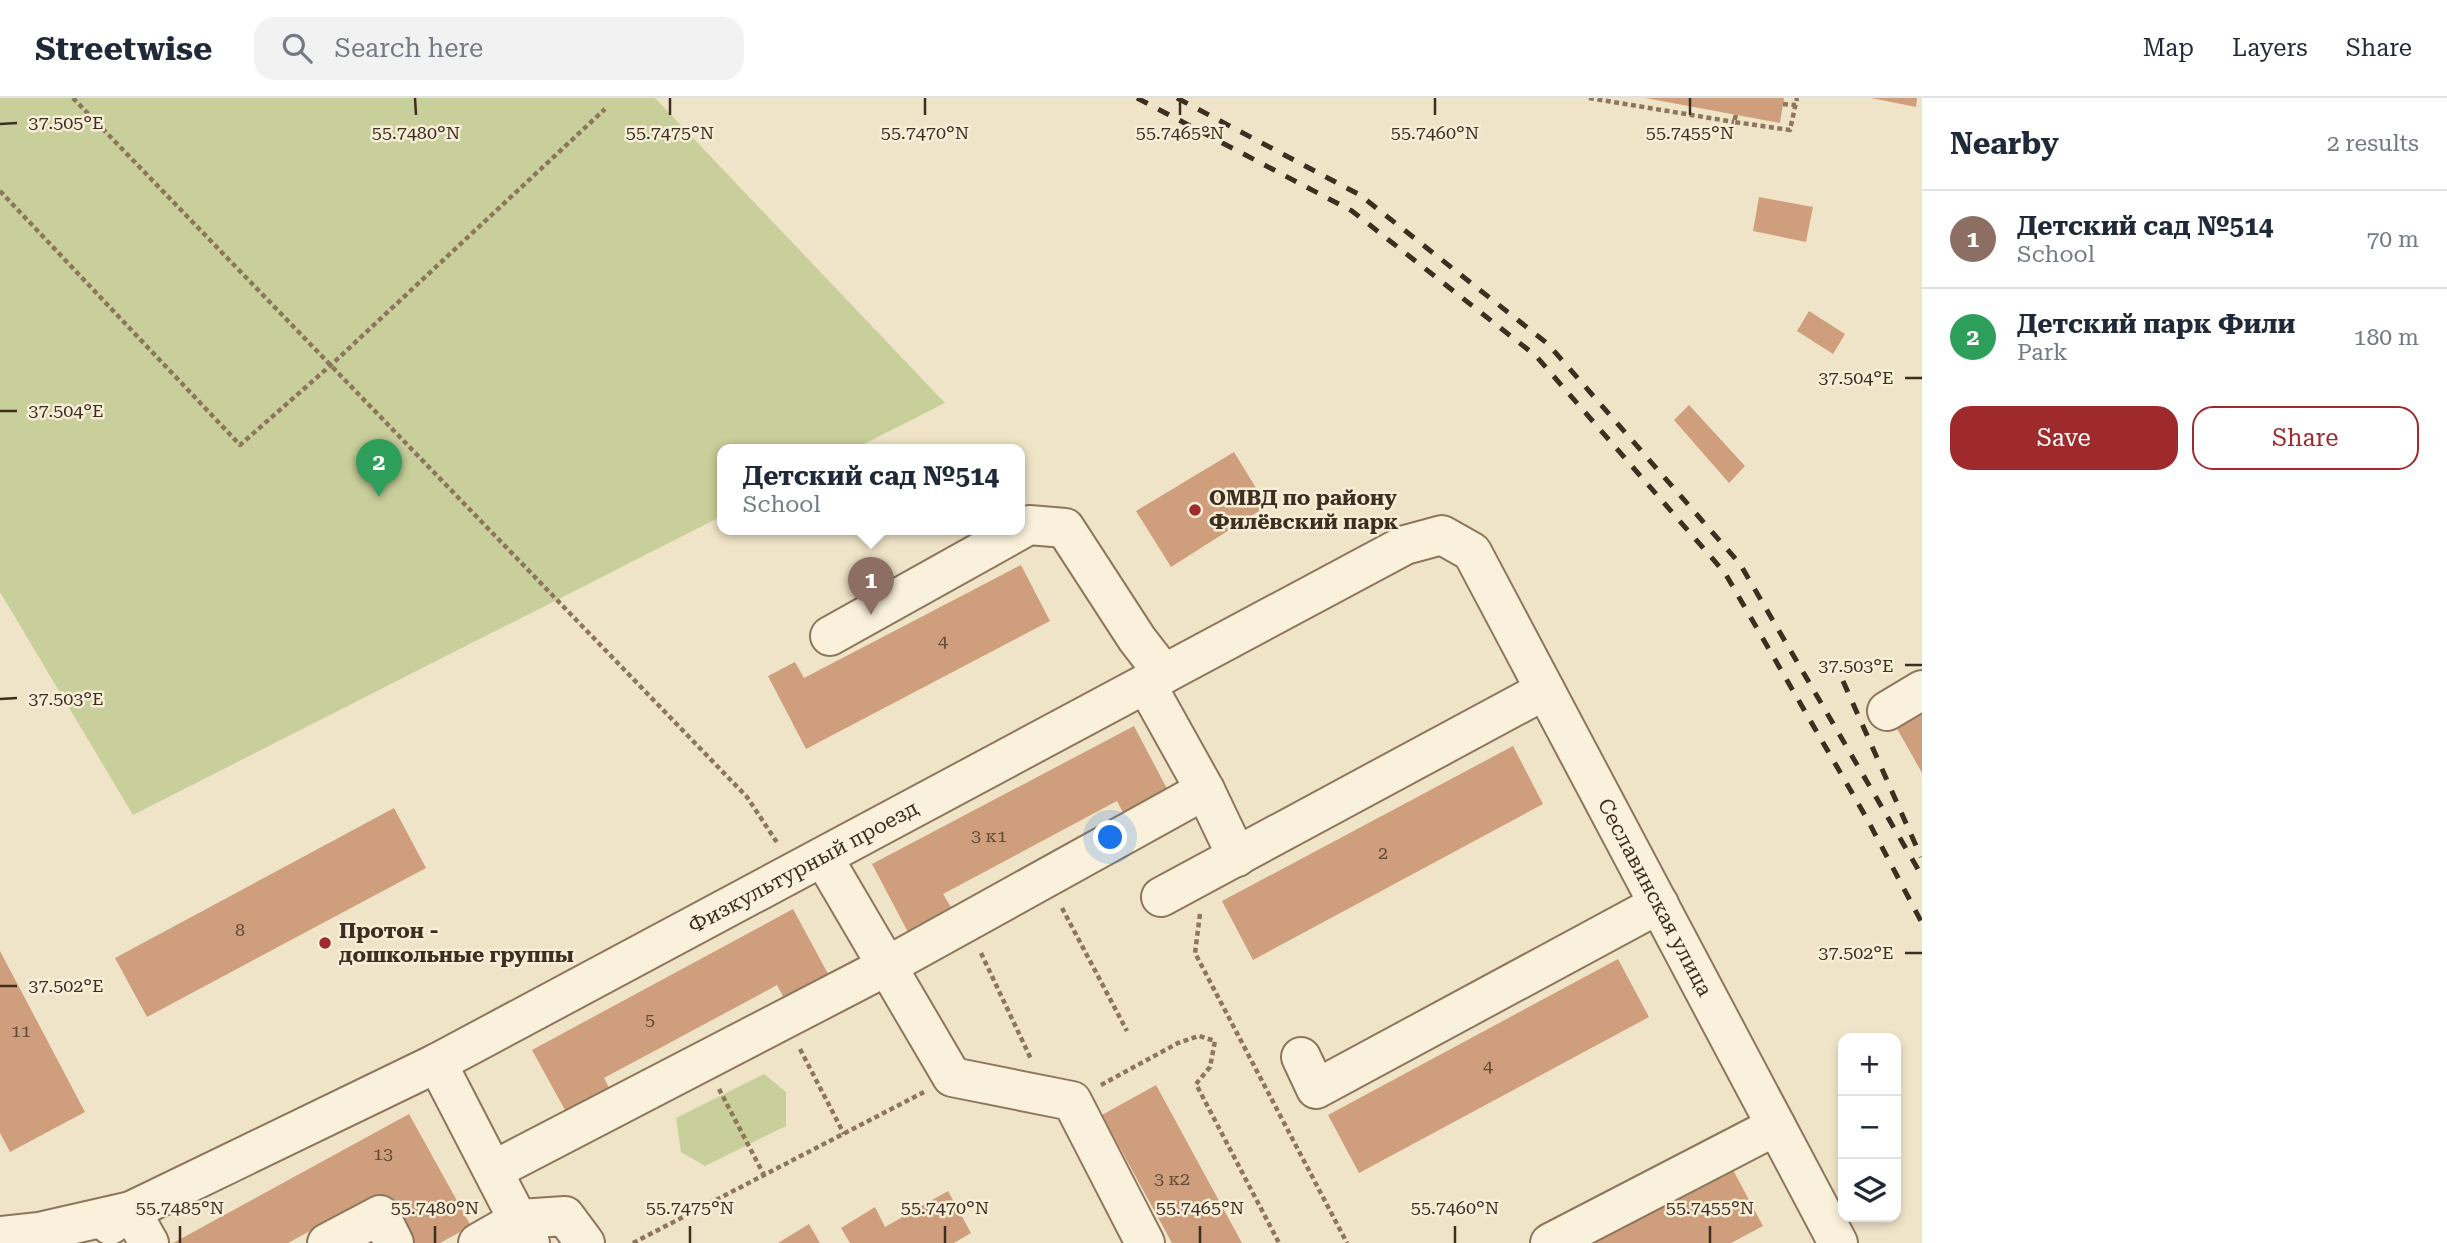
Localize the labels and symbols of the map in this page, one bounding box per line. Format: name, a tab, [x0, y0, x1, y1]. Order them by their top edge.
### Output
text: 37.505°E	[28, 112, 104, 133]
text: 55.7480°N	[372, 122, 460, 143]
text: 55.7475°N	[626, 122, 714, 143]
text: 55.7470°N	[881, 122, 969, 143]
text: 55.7465°N	[1136, 122, 1224, 143]
text: 55.7460°N	[1391, 122, 1479, 143]
text: 55.7455°N	[1646, 122, 1734, 143]
text: 37.504°E	[1818, 367, 1894, 388]
text: 37.504°E	[28, 400, 104, 421]
pin: 2	[356, 439, 402, 497]
place label: ОМВД по району Филёвский парк	[1209, 486, 1399, 534]
marker: ОМВД по району Филёвский парк	[1187, 502, 1203, 518]
pin: 1	[848, 557, 894, 615]
house number: 4	[938, 630, 948, 651]
text: 37.503°E	[1818, 655, 1894, 676]
text: 37.503°E	[28, 688, 104, 709]
street label: Сеславинская улица	[1593, 794, 1717, 1001]
street label: Физкультурный проезд	[684, 796, 922, 938]
your location	[1093, 820, 1127, 854]
house number: 3 к1	[971, 825, 1007, 846]
house number: 2	[1378, 842, 1388, 863]
house number: 8	[235, 919, 245, 940]
place label: Протон - дошкольные группы	[339, 919, 574, 967]
marker: Протон - дошкольные группы	[317, 935, 333, 951]
text: 37.502°E	[1818, 942, 1894, 963]
text: 37.502°E	[28, 975, 104, 996]
house number: 5	[645, 1009, 655, 1030]
house number: 11	[11, 1020, 31, 1041]
house number: 4	[1483, 1055, 1493, 1076]
house number: 13	[373, 1143, 393, 1164]
house number: 3 к2	[1154, 1168, 1190, 1189]
text: 55.7485°N	[136, 1197, 224, 1218]
text: 55.7480°N	[391, 1197, 479, 1218]
text: 55.7475°N	[646, 1197, 734, 1218]
text: 55.7470°N	[901, 1197, 989, 1218]
text: 55.7465°N	[1156, 1197, 1244, 1218]
text: 55.7460°N	[1411, 1197, 1499, 1218]
text: 55.7455°N	[1666, 1197, 1754, 1218]

